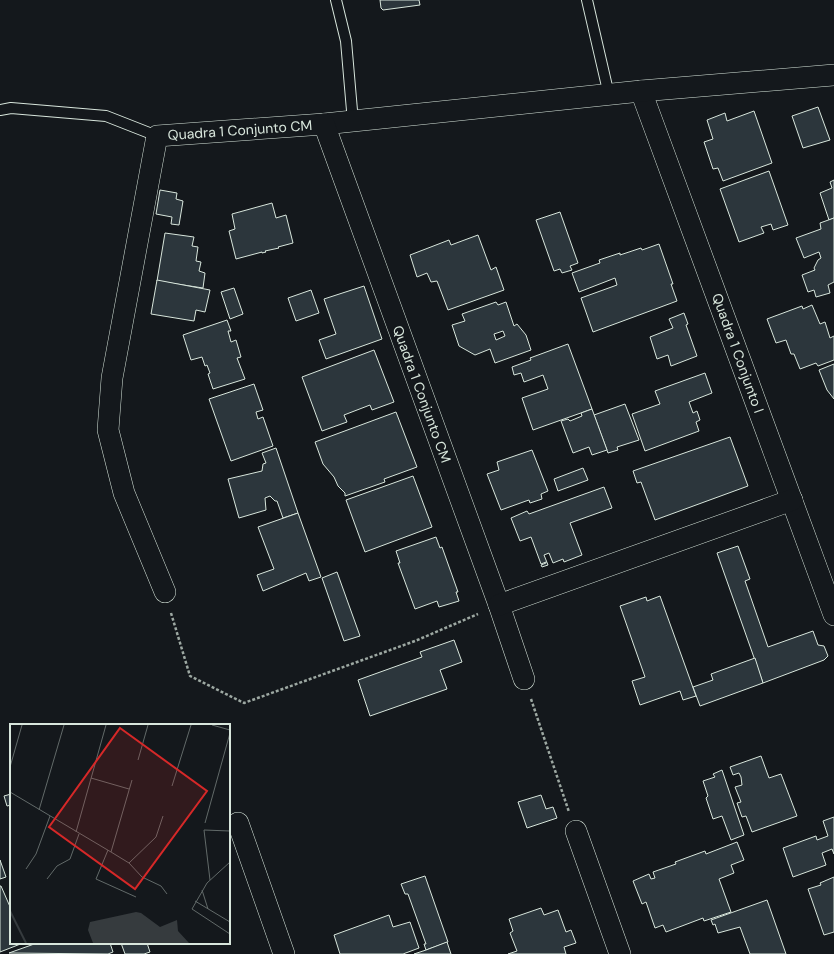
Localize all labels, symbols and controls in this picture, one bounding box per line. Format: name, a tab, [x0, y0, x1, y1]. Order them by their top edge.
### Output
street label: Quadra 1 Conjunto CM	[167, 116, 313, 144]
street label: Quadra 1 Conjunto I	[708, 291, 768, 415]
street label: Quadra 1 Conjunto CM	[389, 323, 455, 465]
inset map	[10, 724, 230, 944]

